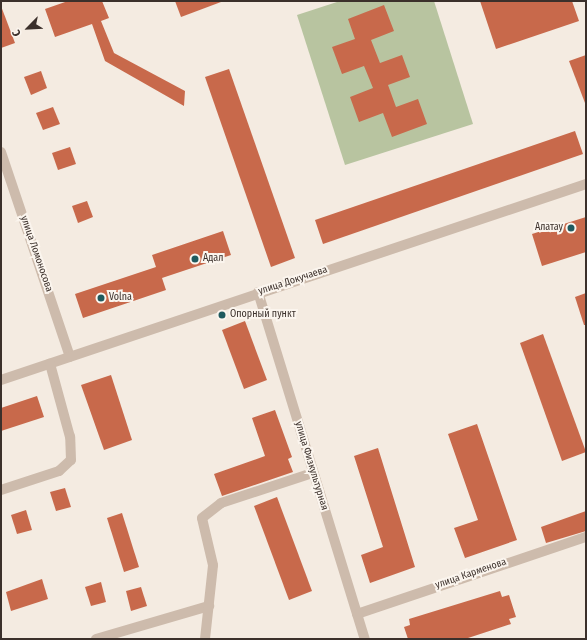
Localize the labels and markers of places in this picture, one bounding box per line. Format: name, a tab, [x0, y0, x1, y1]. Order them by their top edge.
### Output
place label: Алатау	[535, 222, 563, 234]
marker: Алатау	[566, 223, 576, 233]
place label: Адал	[203, 253, 223, 265]
marker: Адал	[190, 254, 200, 264]
place label: Volna	[109, 292, 132, 304]
marker: Volna	[96, 293, 106, 303]
place label: Опорный пункт	[230, 309, 296, 321]
marker: Опорный пункт	[217, 310, 227, 320]

